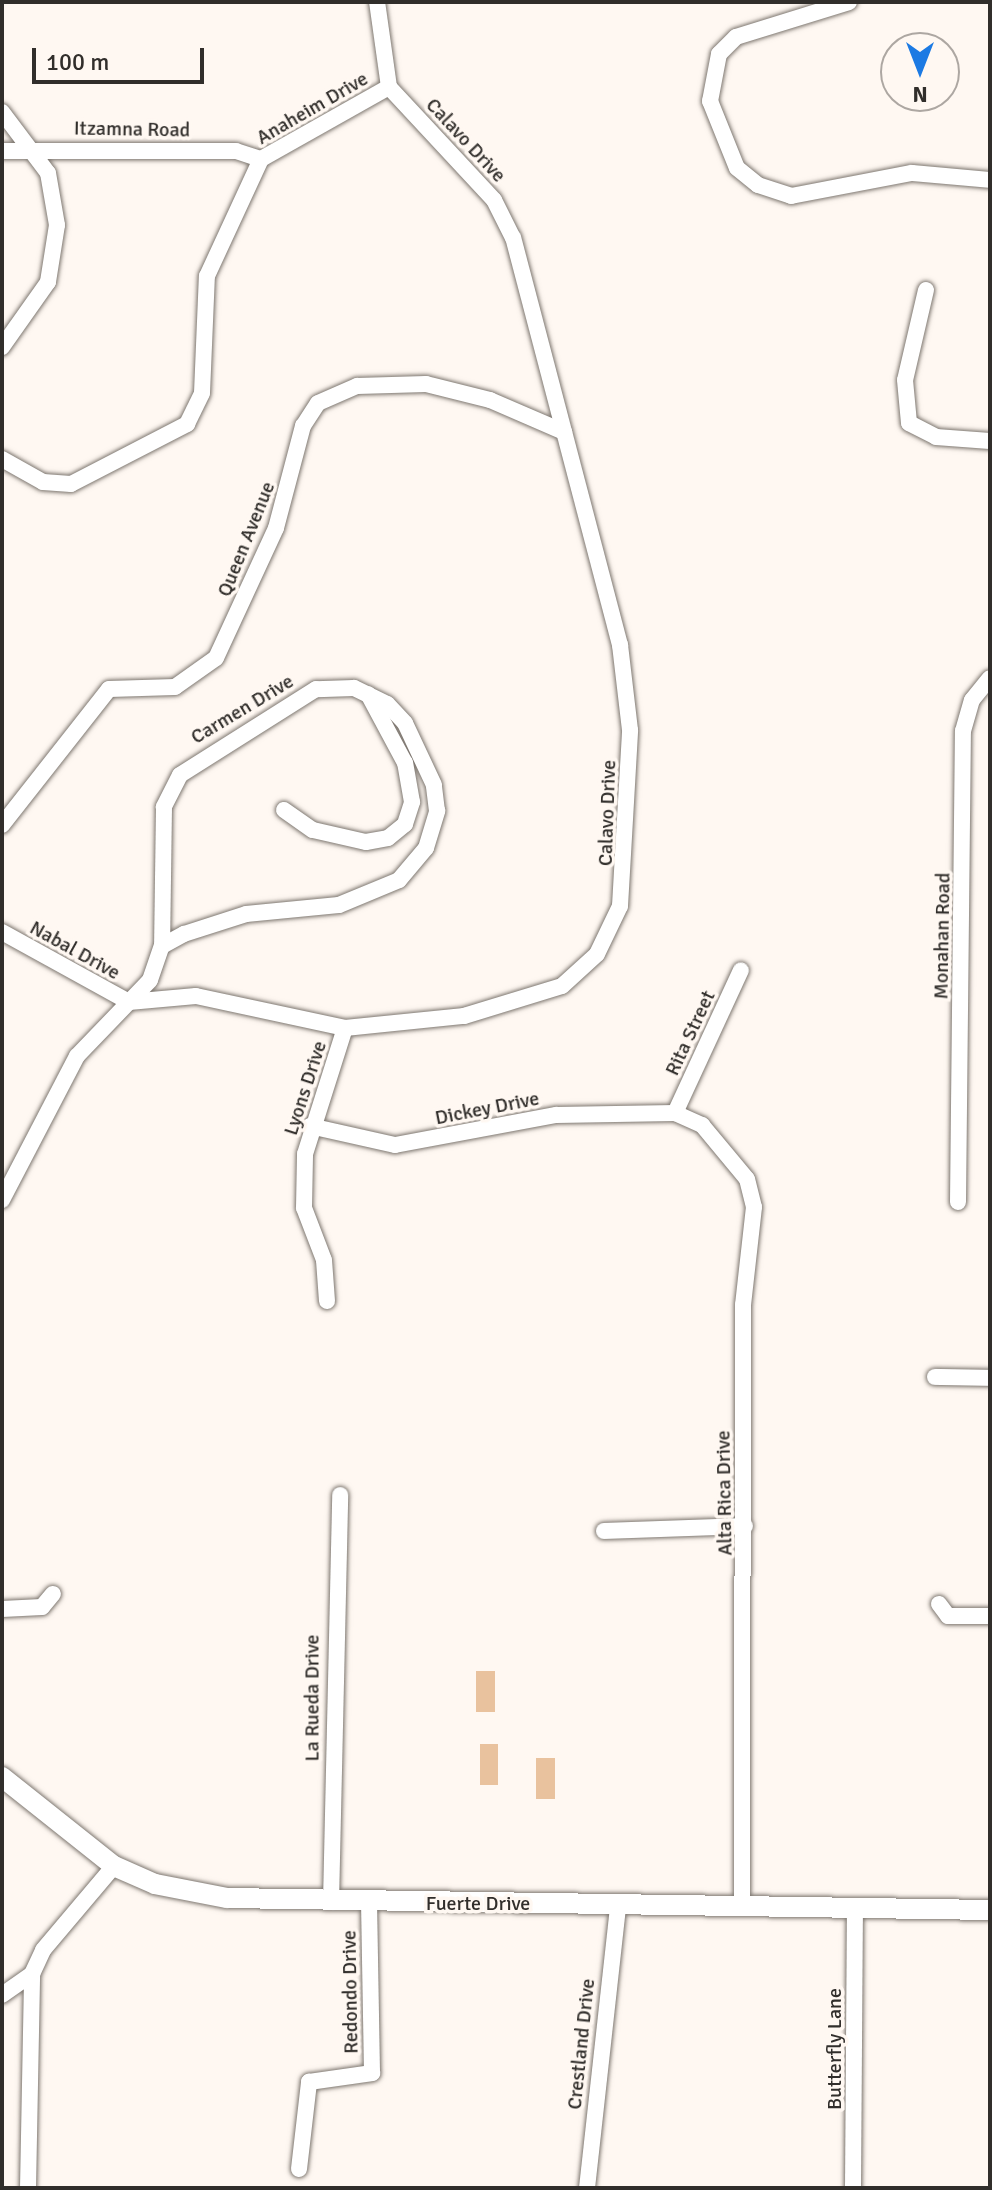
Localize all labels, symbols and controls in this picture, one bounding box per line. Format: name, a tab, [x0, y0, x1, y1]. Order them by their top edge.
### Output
scale bar	[36, 32, 208, 82]
north arrow	[880, 32, 960, 112]
text: 100 m	[46, 47, 109, 77]
street label: Anaheim Drive	[252, 66, 372, 150]
text: N	[912, 81, 928, 108]
street label: Calavo Drive	[421, 93, 511, 187]
street label: Itzamna Road	[74, 116, 190, 142]
street label: Queen Avenue	[212, 478, 280, 600]
street label: Carmen Drive	[186, 669, 298, 749]
street label: Calavo Drive	[593, 760, 621, 866]
street label: Monahan Road	[929, 872, 955, 1000]
street label: Nabal Drive	[26, 915, 124, 985]
street label: Rita Street	[660, 987, 720, 1079]
street label: Lyons Drive	[278, 1038, 332, 1138]
street label: Dickey Drive	[433, 1086, 541, 1130]
street label: Alta Rica Drive	[711, 1430, 737, 1556]
street label: La Rueda Drive	[300, 1634, 324, 1762]
street label: Fuerte Drive	[426, 1891, 530, 1915]
street label: Redondo Drive	[337, 1930, 363, 2054]
street label: Crestland Drive	[562, 1977, 600, 2111]
street label: Butterfly Lane	[822, 1988, 846, 2110]

